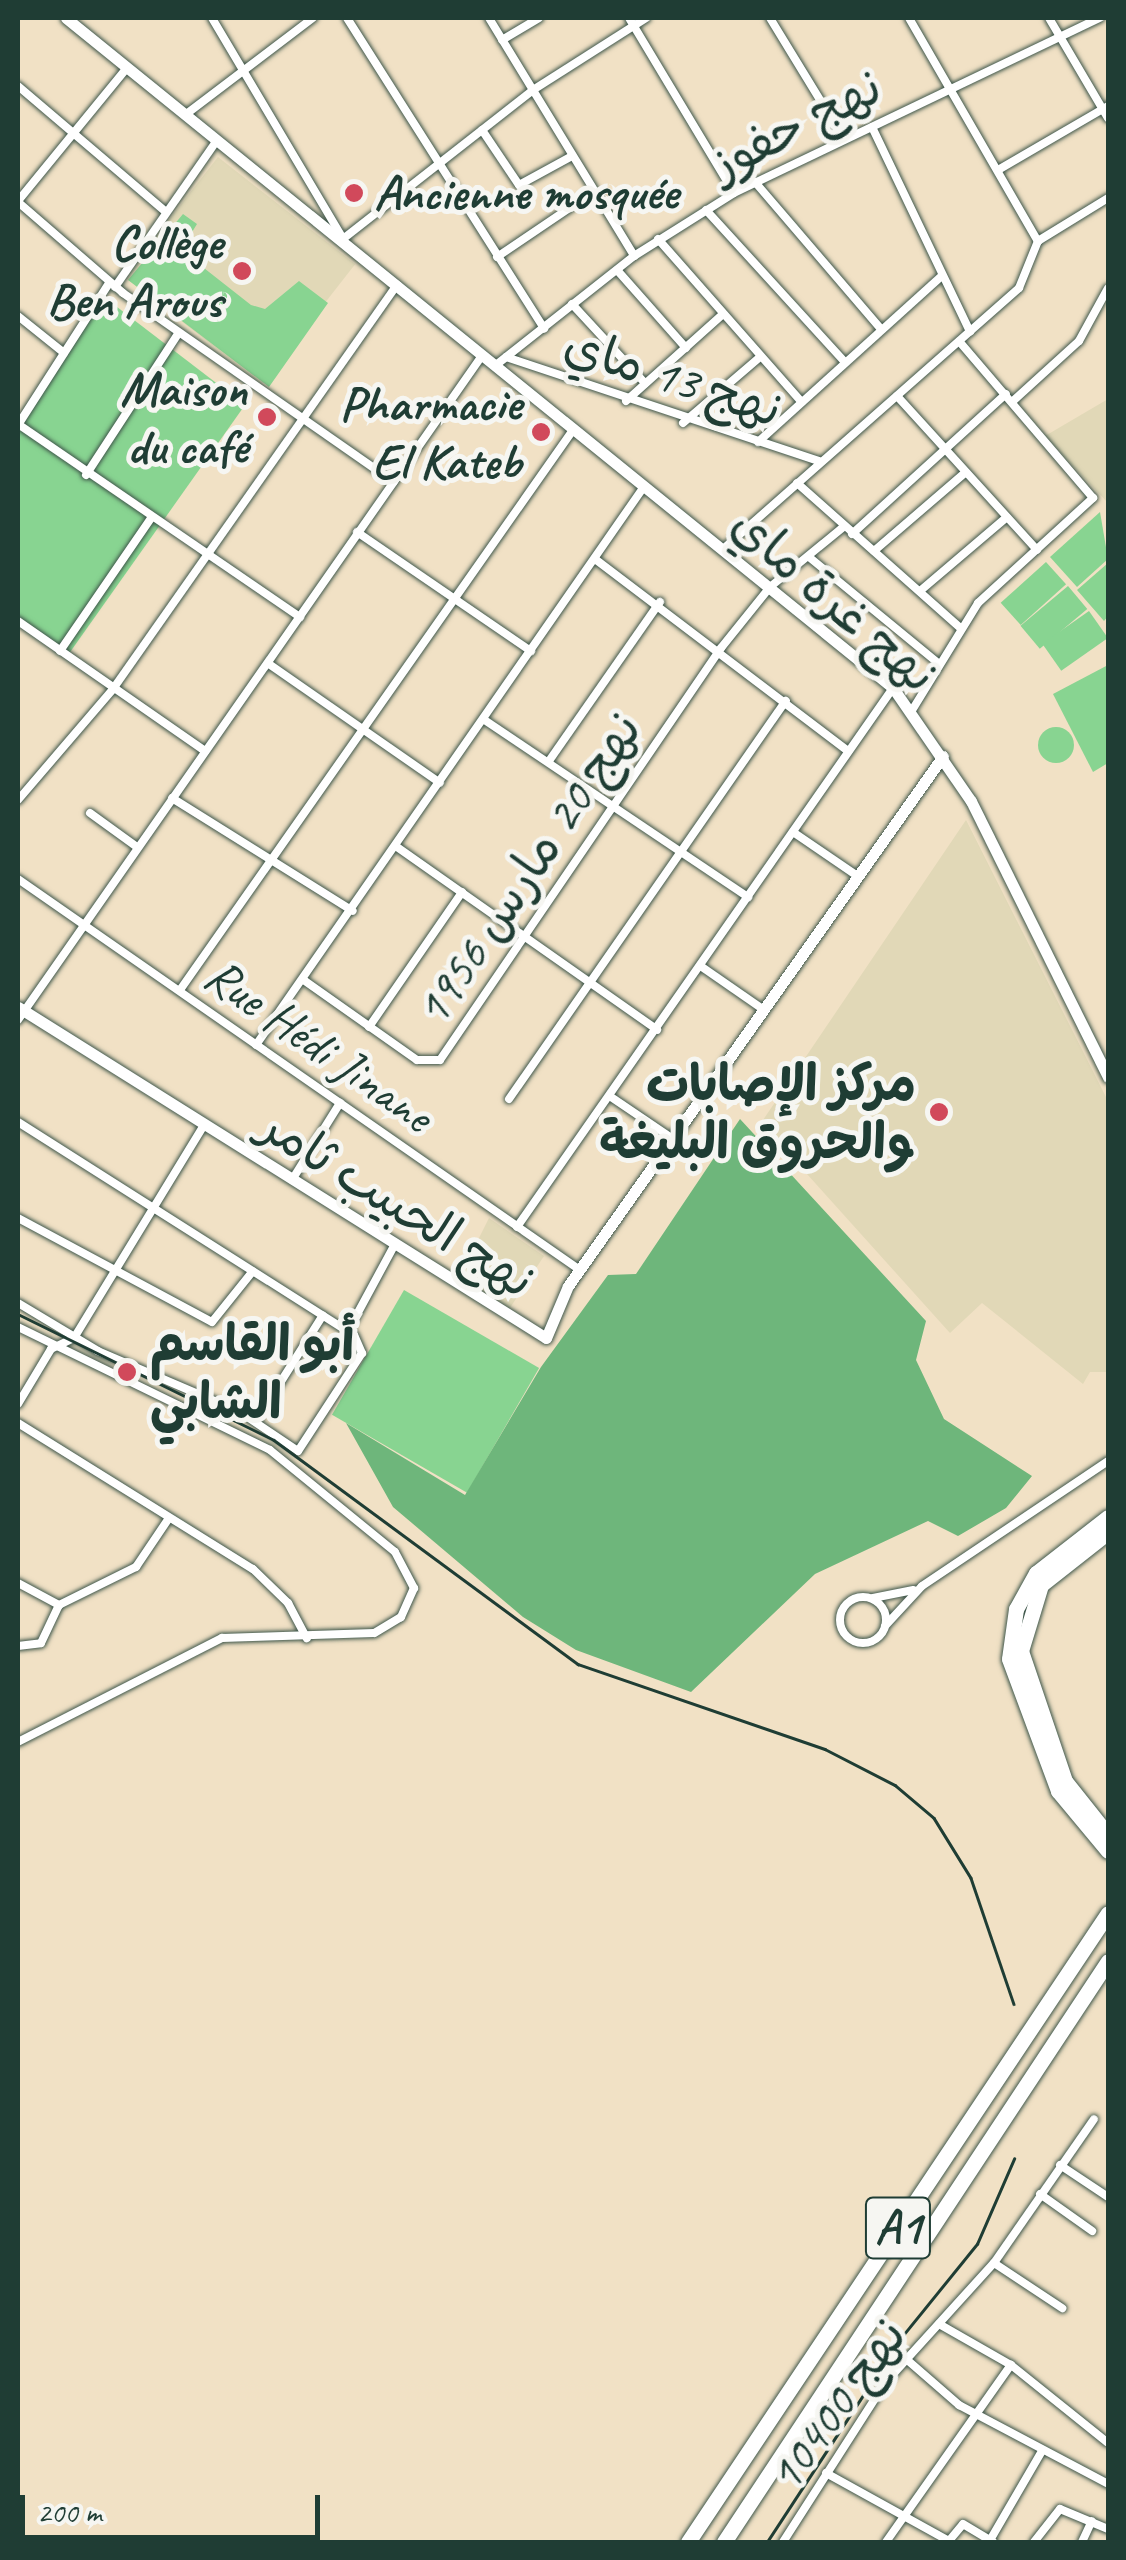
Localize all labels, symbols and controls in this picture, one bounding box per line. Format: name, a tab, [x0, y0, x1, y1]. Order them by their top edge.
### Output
street label: نهج حفوز	[700, 56, 892, 194]
place label: Ancienne mosquée	[374, 163, 677, 223]
marker: Ancienne mosquée	[343, 182, 365, 204]
place label: Collège Ben Arous	[47, 212, 222, 330]
marker: Collège Ben Arous	[231, 260, 253, 282]
street label: نهج 13 ماي	[557, 314, 789, 440]
place label: Maison du café	[120, 358, 247, 476]
place label: Pharmacie El Kateb	[340, 373, 521, 490]
marker: Maison du café	[256, 406, 278, 428]
marker: Pharmacie El Kateb	[530, 421, 552, 443]
street label: نهج غرة ماي	[719, 495, 949, 705]
street label: نهج 20 مارس 1956	[401, 701, 655, 1037]
street label: Rue Hédi Jinane	[194, 945, 444, 1145]
place label: مركز الإصابات والحروق البليغة	[599, 1053, 916, 1170]
street label: نهج الحبيب ثامر	[249, 1095, 545, 1311]
marker: مركز الإصابات والحروق البليغة	[926, 1099, 952, 1125]
place label: أبو القاسم الشابي	[150, 1313, 354, 1430]
marker: أبو القاسم الشابي	[114, 1359, 140, 1385]
road number: A1	[863, 2185, 933, 2271]
street label: نهج 10400	[754, 2307, 920, 2503]
scale bar	[25, 2475, 325, 2537]
text: 200 m	[37, 2493, 102, 2531]

